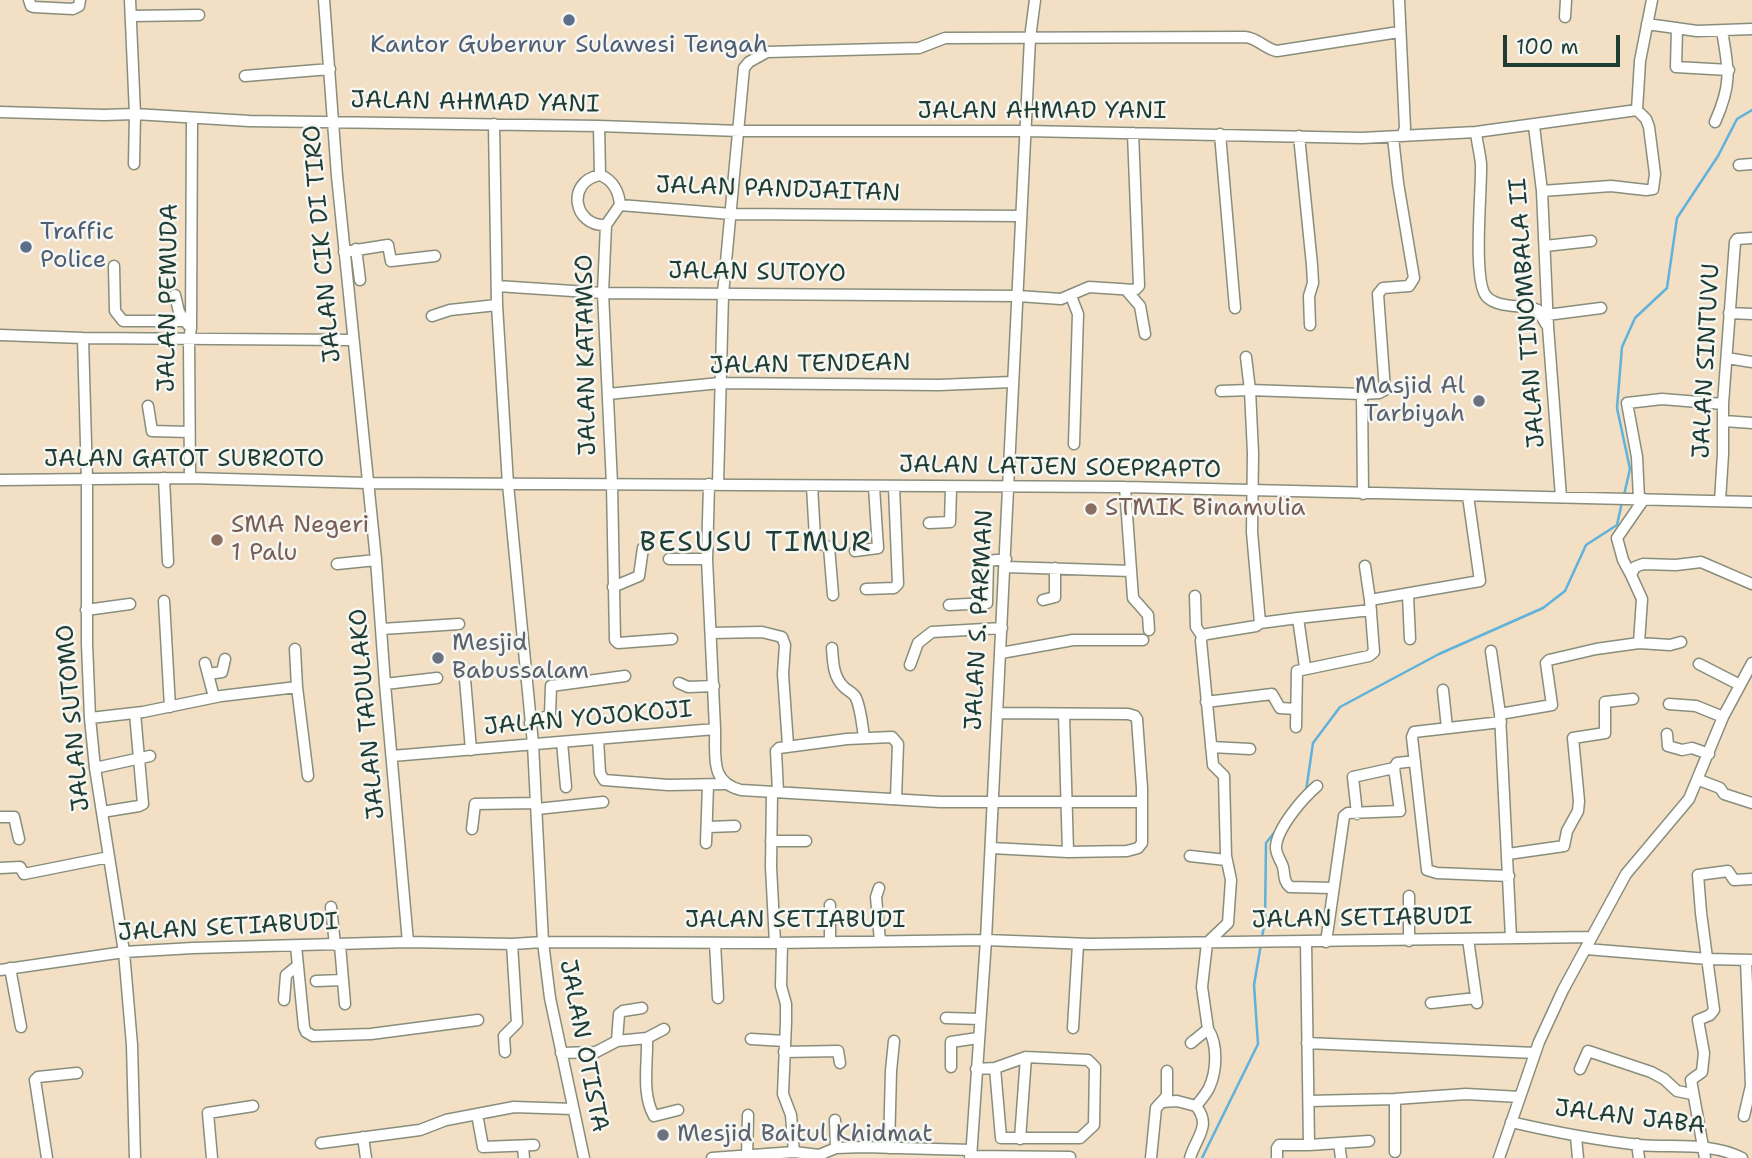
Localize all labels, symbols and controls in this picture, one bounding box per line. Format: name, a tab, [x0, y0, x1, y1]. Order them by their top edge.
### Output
marker: Kantor Gubernur Sulawesi Tengah	[561, 12, 577, 28]
scale bar	[1507, 21, 1624, 65]
place label: Kantor Gubernur Sulawesi Tengah	[370, 32, 768, 60]
text: 100 m	[1516, 33, 1579, 61]
street label: JALAN AHMAD YANI	[350, 86, 600, 120]
street label: JALAN AHMAD YANI	[917, 98, 1167, 126]
street label: JALAN CIK DI TIRO	[298, 124, 348, 364]
street label: JALAN PANDJAITAN	[655, 171, 901, 209]
street label: JALAN TINOMBALA II	[1504, 177, 1552, 449]
street label: JALAN PEMUDA	[153, 203, 185, 393]
place label: Traffic Police	[40, 219, 114, 275]
marker: Traffic Police	[18, 239, 34, 255]
street label: JALAN KATAMSO	[571, 254, 603, 456]
street label: JALAN SUTOYO	[668, 257, 846, 289]
street label: JALAN SINTUVU	[1688, 263, 1726, 459]
street label: JALAN TENDEAN	[709, 349, 911, 381]
place label: Masjid Al Tarbiyah	[1355, 373, 1465, 429]
marker: Masjid Al Tarbiyah	[1471, 393, 1487, 409]
street label: JALAN GATOT SUBROTO	[44, 446, 324, 474]
street label: JALAN LATJEN SOEPRAPTO	[899, 451, 1221, 485]
place label: STMIK Binamulia	[1105, 495, 1306, 523]
marker: STMIK Binamulia	[1083, 501, 1099, 517]
street label: JALAN S. PARMAN	[960, 509, 1000, 731]
place label: SMA Negeri 1 Palu	[231, 512, 369, 568]
district label: BESUSU TIMUR	[641, 527, 871, 561]
marker: SMA Negeri 1 Palu	[209, 532, 225, 548]
street label: JALAN TADULAKO	[344, 607, 392, 821]
street label: JALAN SUTOMO	[51, 623, 97, 813]
place label: Mesjid Babussalam	[452, 630, 589, 686]
marker: Mesjid Babussalam	[430, 650, 446, 666]
street label: JALAN YOJOKOJI	[483, 696, 693, 742]
street label: JALAN SETIABUDI	[1251, 903, 1473, 935]
street label: JALAN SETIABUDI	[685, 907, 905, 935]
street label: JALAN SETIABUDI	[117, 908, 339, 948]
street label: JALAN OTISTA	[552, 957, 614, 1135]
street label: JALAN JABA	[1553, 1094, 1707, 1142]
place label: Mesjid Baitul Khidmat	[677, 1121, 933, 1149]
marker: Mesjid Baitul Khidmat	[655, 1127, 671, 1143]

